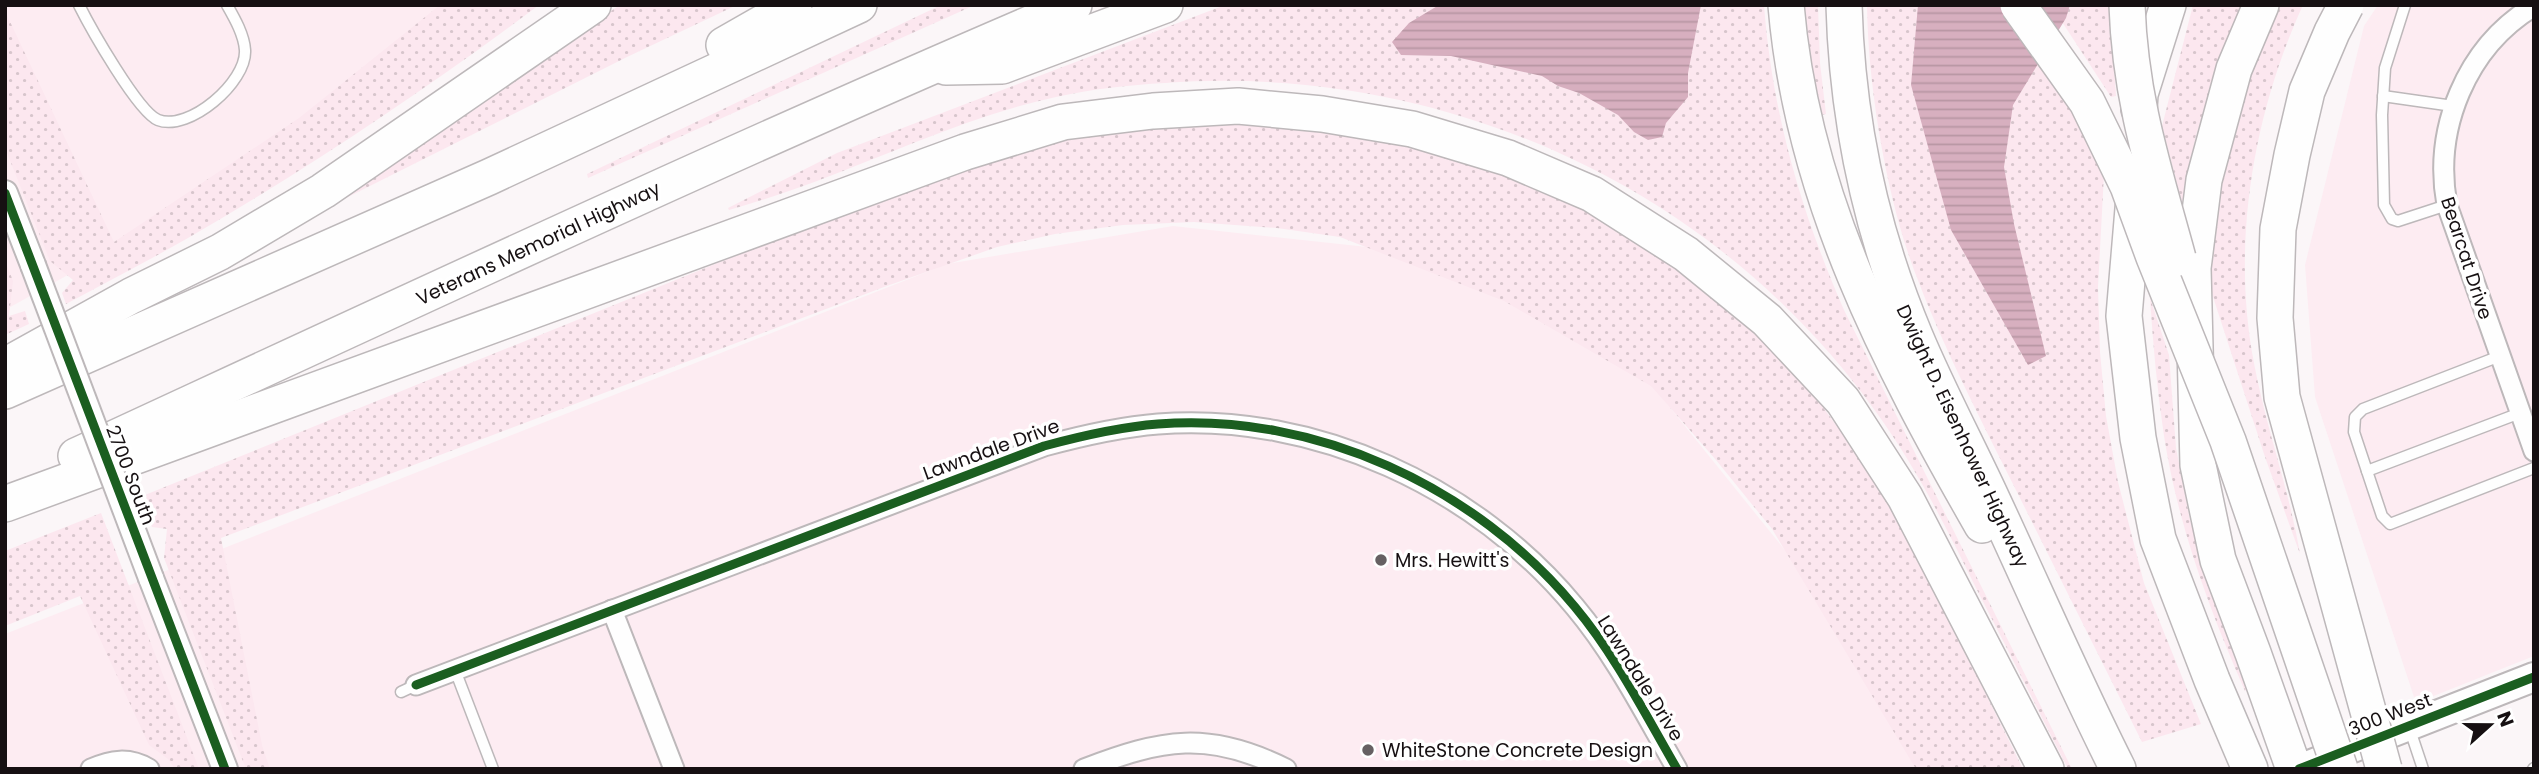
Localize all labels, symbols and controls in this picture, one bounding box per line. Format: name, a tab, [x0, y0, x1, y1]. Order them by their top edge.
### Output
street label: Veterans Memorial Highway	[412, 175, 665, 312]
street label: Bearcat Drive	[2434, 193, 2499, 323]
street label: Dwight D. Eisenhower Highway	[1890, 300, 2036, 572]
street label: Lawndale Drive	[919, 412, 1063, 487]
street label: 2700 South	[99, 421, 162, 529]
place label: Mrs. Hewitt's	[1395, 547, 1509, 574]
marker: Mrs. Hewitt's	[1373, 552, 1389, 568]
street label: Lawndale Drive	[1591, 610, 1690, 746]
street label: 300 West	[2345, 686, 2436, 743]
north arrow	[2455, 690, 2525, 760]
text: N	[2490, 708, 2521, 731]
place label: WhiteStone Concrete Design	[1382, 737, 1653, 764]
marker: WhiteStone Concrete Design	[1360, 742, 1376, 758]

